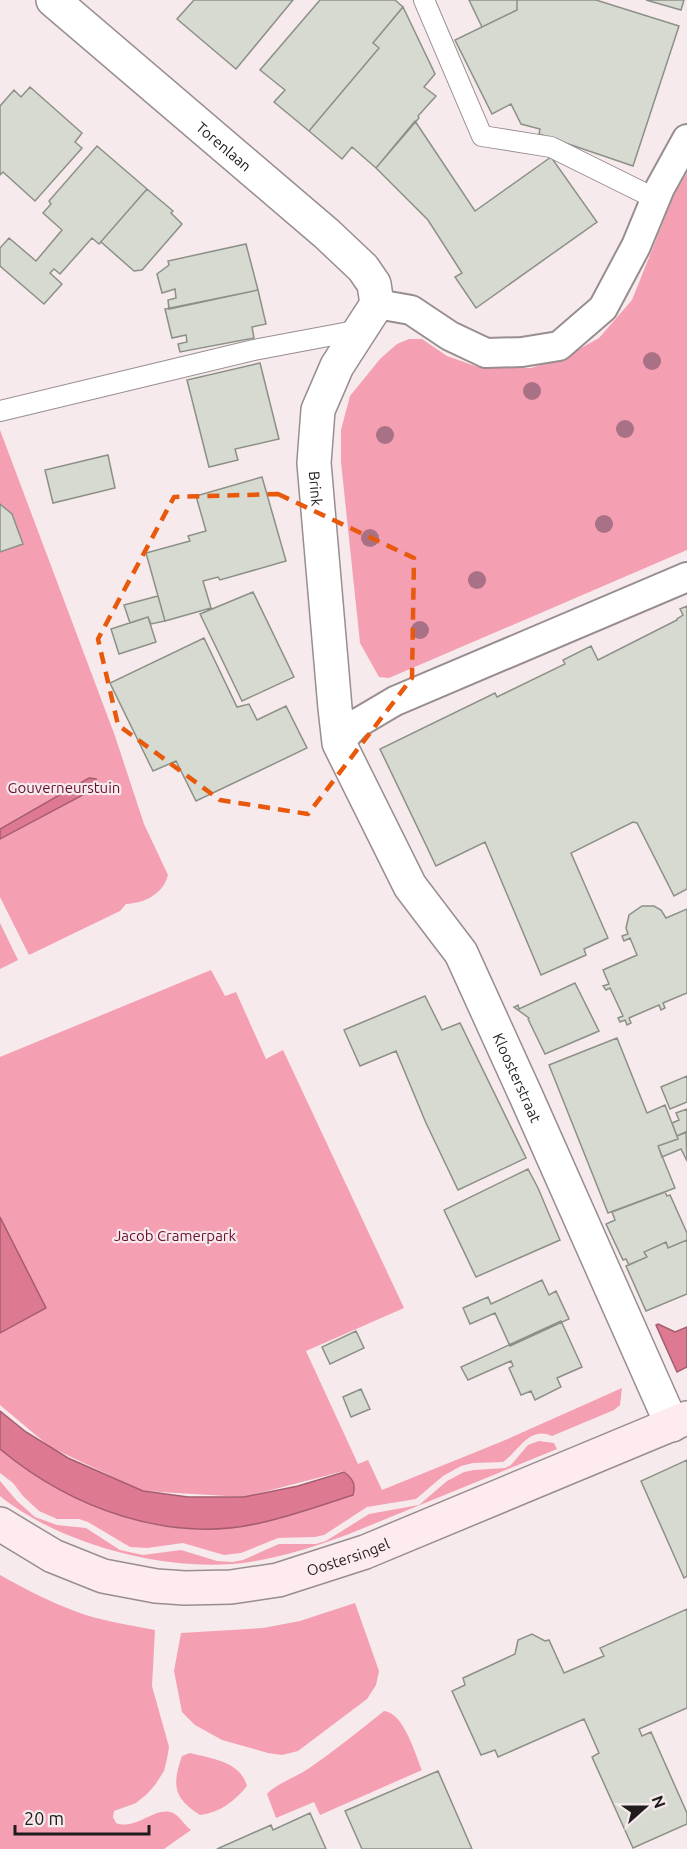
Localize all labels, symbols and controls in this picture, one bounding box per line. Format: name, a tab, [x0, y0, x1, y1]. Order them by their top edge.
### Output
street label: Torenlaan	[193, 118, 255, 174]
street label: Brink	[306, 470, 326, 507]
park label: Gouverneurstuin	[8, 779, 120, 796]
street label: Kloosterstraat	[490, 1030, 545, 1125]
park label: Jacob Cramerpark	[114, 1227, 237, 1244]
street label: Oostersingel	[304, 1534, 392, 1579]
north arrow	[615, 1777, 675, 1837]
text: N	[648, 1793, 670, 1810]
scale bar	[15, 1798, 148, 1836]
text: 20 m	[24, 1808, 64, 1828]

